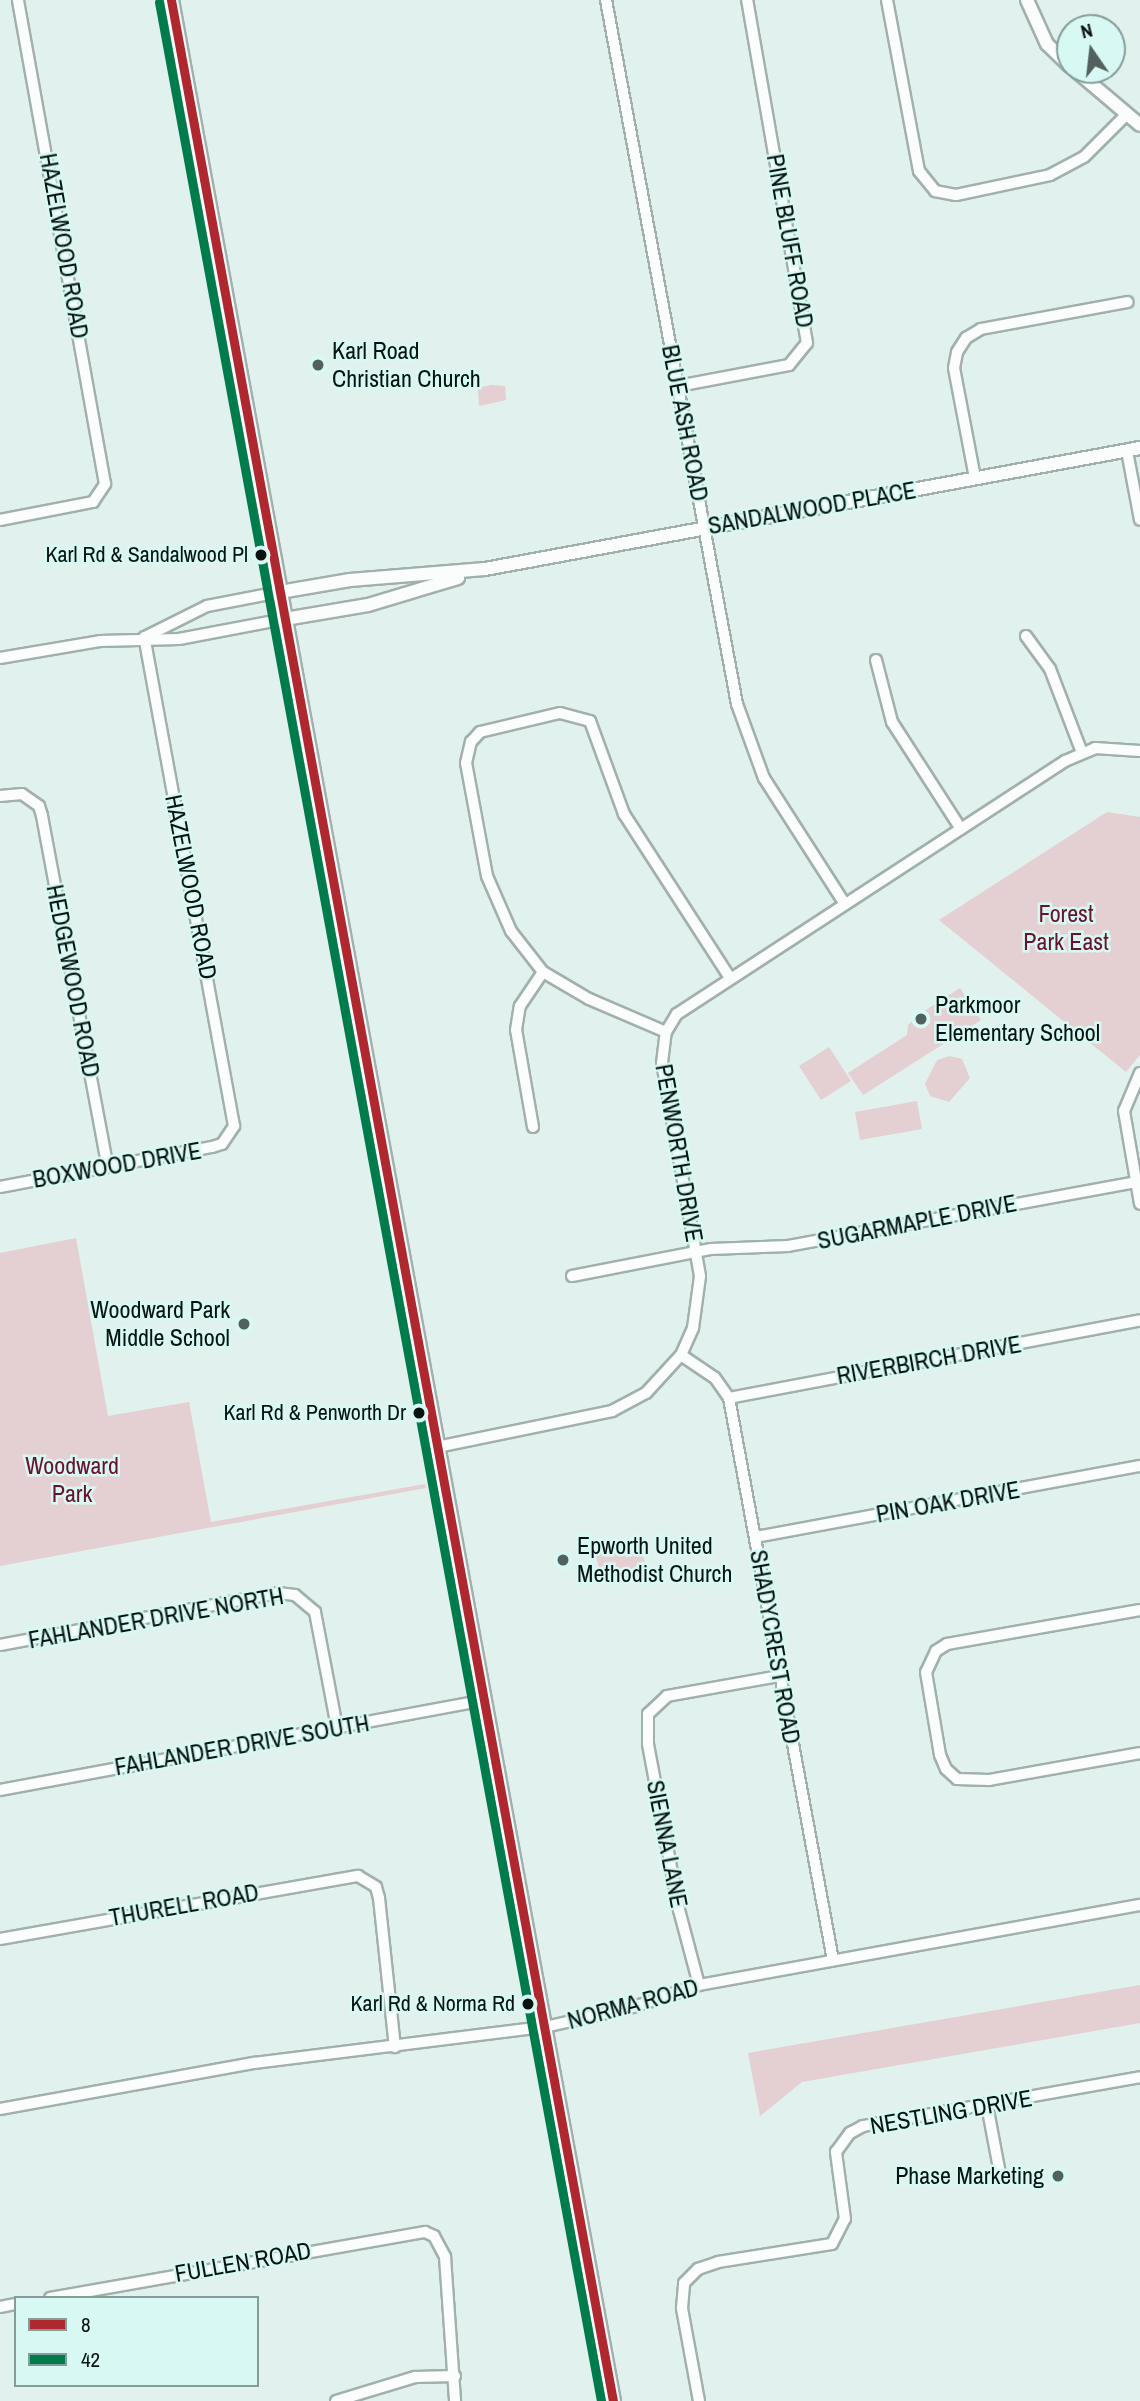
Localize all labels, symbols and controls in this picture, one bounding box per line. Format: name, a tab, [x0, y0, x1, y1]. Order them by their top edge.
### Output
north arrow	[1056, 14, 1126, 84]
text: N	[1078, 17, 1095, 45]
street label: HAZELWOOD ROAD	[34, 151, 94, 341]
street label: PINE BLUFF ROAD	[761, 152, 819, 330]
place label: Karl Road Christian Church	[332, 337, 481, 393]
street label: BLUE ASH ROAD	[656, 342, 714, 504]
marker: Karl Road Christian Church	[310, 357, 326, 373]
street label: SANDALWOOD PLACE	[706, 476, 918, 540]
place label: Karl Rd & Sandalwood Pl	[45, 542, 248, 568]
marker: Karl Rd & Sandalwood Pl	[254, 548, 268, 562]
street label: HAZELWOOD ROAD	[159, 792, 223, 982]
street label: HEDGEWOOD ROAD	[40, 882, 106, 1080]
park label: Forest Park East	[1023, 900, 1109, 956]
place label: Parkmoor Elementary School	[935, 991, 1100, 1047]
marker: Parkmoor Elementary School	[913, 1011, 929, 1027]
street label: PENWORTH DRIVE	[649, 1062, 709, 1244]
street label: BOXWOOD DRIVE	[30, 1136, 204, 1194]
street label: SUGARMAPLE DRIVE	[815, 1189, 1019, 1255]
place label: Woodward Park Middle School	[90, 1296, 230, 1352]
marker: Woodward Park Middle School	[236, 1316, 252, 1332]
street label: RIVERBIRCH DRIVE	[834, 1330, 1024, 1390]
place label: Karl Rd & Penworth Dr	[224, 1400, 406, 1426]
marker: Karl Rd & Penworth Dr	[412, 1406, 426, 1420]
park label: Woodward Park	[25, 1452, 119, 1508]
street label: PIN OAK DRIVE	[874, 1475, 1022, 1529]
place label: Epworth United Methodist Church	[577, 1532, 732, 1588]
street label: SHADYCREST ROAD	[744, 1548, 806, 1746]
marker: Epworth United Methodist Church	[555, 1552, 571, 1568]
street label: FAHLANDER DRIVE NORTH	[26, 1581, 286, 1655]
street label: FAHLANDER DRIVE SOUTH	[112, 1708, 372, 1782]
street label: SIENNA LANE	[640, 1777, 694, 1911]
street label: THURELL ROAD	[107, 1878, 261, 1932]
street label: NORMA ROAD	[564, 1973, 702, 2035]
place label: Karl Rd & Norma Rd	[351, 1991, 515, 2017]
marker: Karl Rd & Norma Rd	[521, 1997, 535, 2011]
street label: NESTLING DRIVE	[868, 2084, 1034, 2140]
place label: Phase Marketing	[895, 2162, 1044, 2190]
marker: Phase Marketing	[1050, 2168, 1066, 2184]
street label: FULLEN ROAD	[173, 2236, 313, 2288]
legend	[14, 2296, 259, 2387]
text: 8	[81, 2310, 91, 2339]
text: 42	[81, 2345, 100, 2374]

